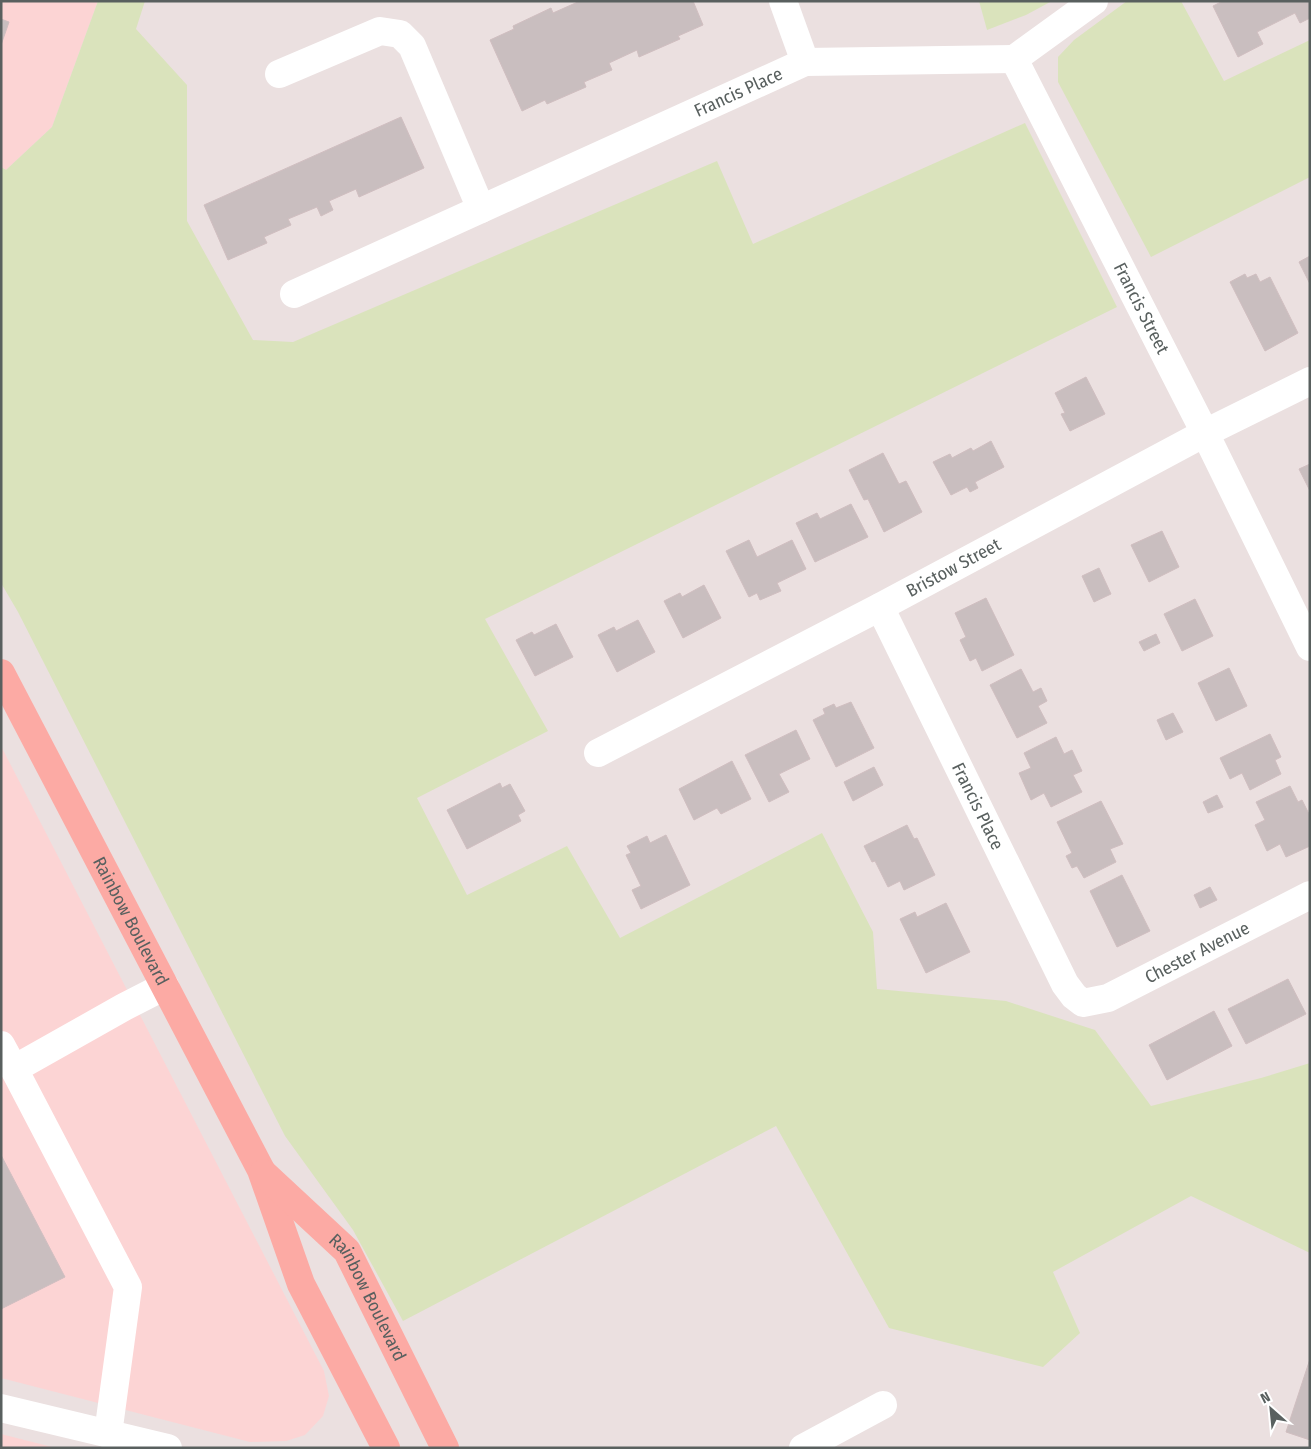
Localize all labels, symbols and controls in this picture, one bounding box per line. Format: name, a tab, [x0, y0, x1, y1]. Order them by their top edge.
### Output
street label: Francis Place	[691, 63, 786, 122]
street label: Francis Street	[1109, 259, 1174, 358]
street label: Bristow Street	[903, 533, 1005, 602]
street label: Francis Place	[947, 759, 1009, 854]
street label: Rainbow Boulevard	[88, 853, 173, 989]
street label: Chester Avenue	[1141, 917, 1253, 988]
street label: Rainbow Boulevard	[324, 1229, 411, 1365]
north arrow	[1246, 1384, 1296, 1434]
text: N	[1258, 1388, 1273, 1407]

